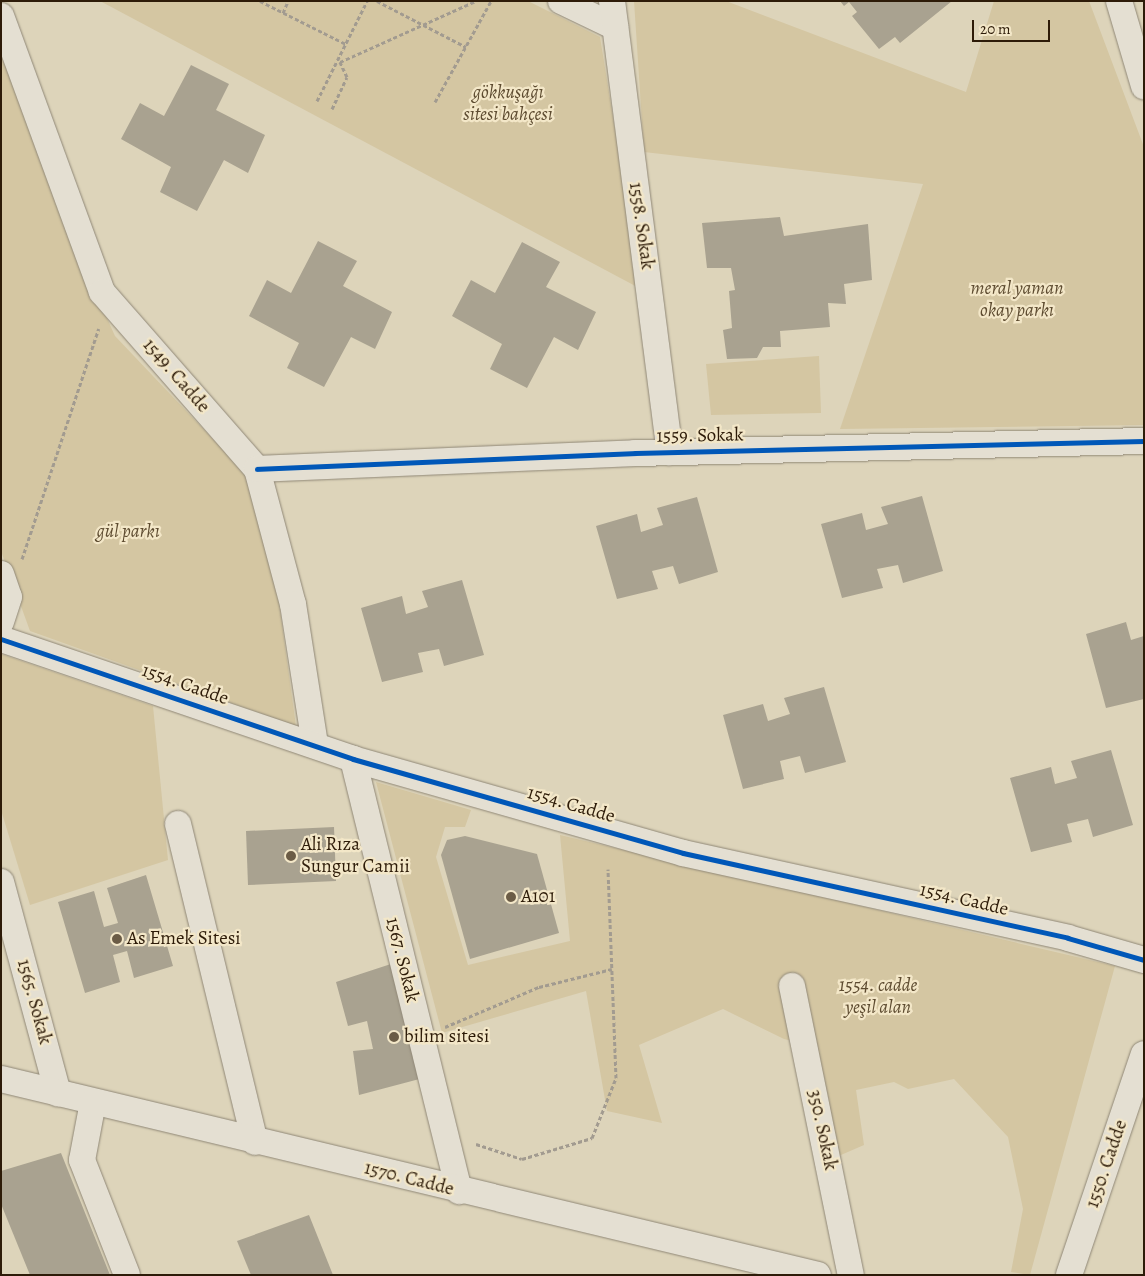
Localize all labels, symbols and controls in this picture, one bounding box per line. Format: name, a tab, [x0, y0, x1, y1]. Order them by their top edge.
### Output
scale bar	[975, 10, 1052, 42]
text: 20 m	[980, 19, 1011, 39]
park label: gökkuşağı sitesi bahçesi	[463, 82, 553, 126]
street label: 1558. Sokak	[624, 181, 658, 271]
park label: meral yaman okay parkı	[971, 278, 1063, 322]
street label: 1549. Cadde	[137, 334, 215, 418]
street label: 1559. Sokak	[656, 424, 744, 448]
park label: gül parkı	[96, 521, 160, 543]
street label: 1554. Cadde	[138, 659, 232, 711]
street label: 1554. Cadde	[524, 782, 618, 828]
place label: Ali Rıza Sungur Camii	[301, 834, 410, 878]
marker: Ali Rıza Sungur Camii	[285, 850, 297, 862]
street label: 1554. Cadde	[917, 879, 1011, 921]
place label: A101	[521, 886, 555, 908]
marker: A101	[505, 891, 517, 903]
street label: 1567. Sokak	[380, 915, 424, 1005]
place label: As Emek Sitesi	[127, 928, 241, 950]
marker: As Emek Sitesi	[111, 933, 123, 945]
street label: 1565. Sokak	[12, 957, 56, 1047]
park label: 1554. cadde yeşil alan	[839, 975, 917, 1019]
place label: bilim sitesi	[404, 1026, 489, 1048]
marker: bilim sitesi	[388, 1031, 400, 1043]
street label: 350. Sokak	[802, 1087, 842, 1173]
street label: 1550. Cadde	[1081, 1117, 1133, 1211]
street label: 1570. Cadde	[362, 1157, 456, 1201]

